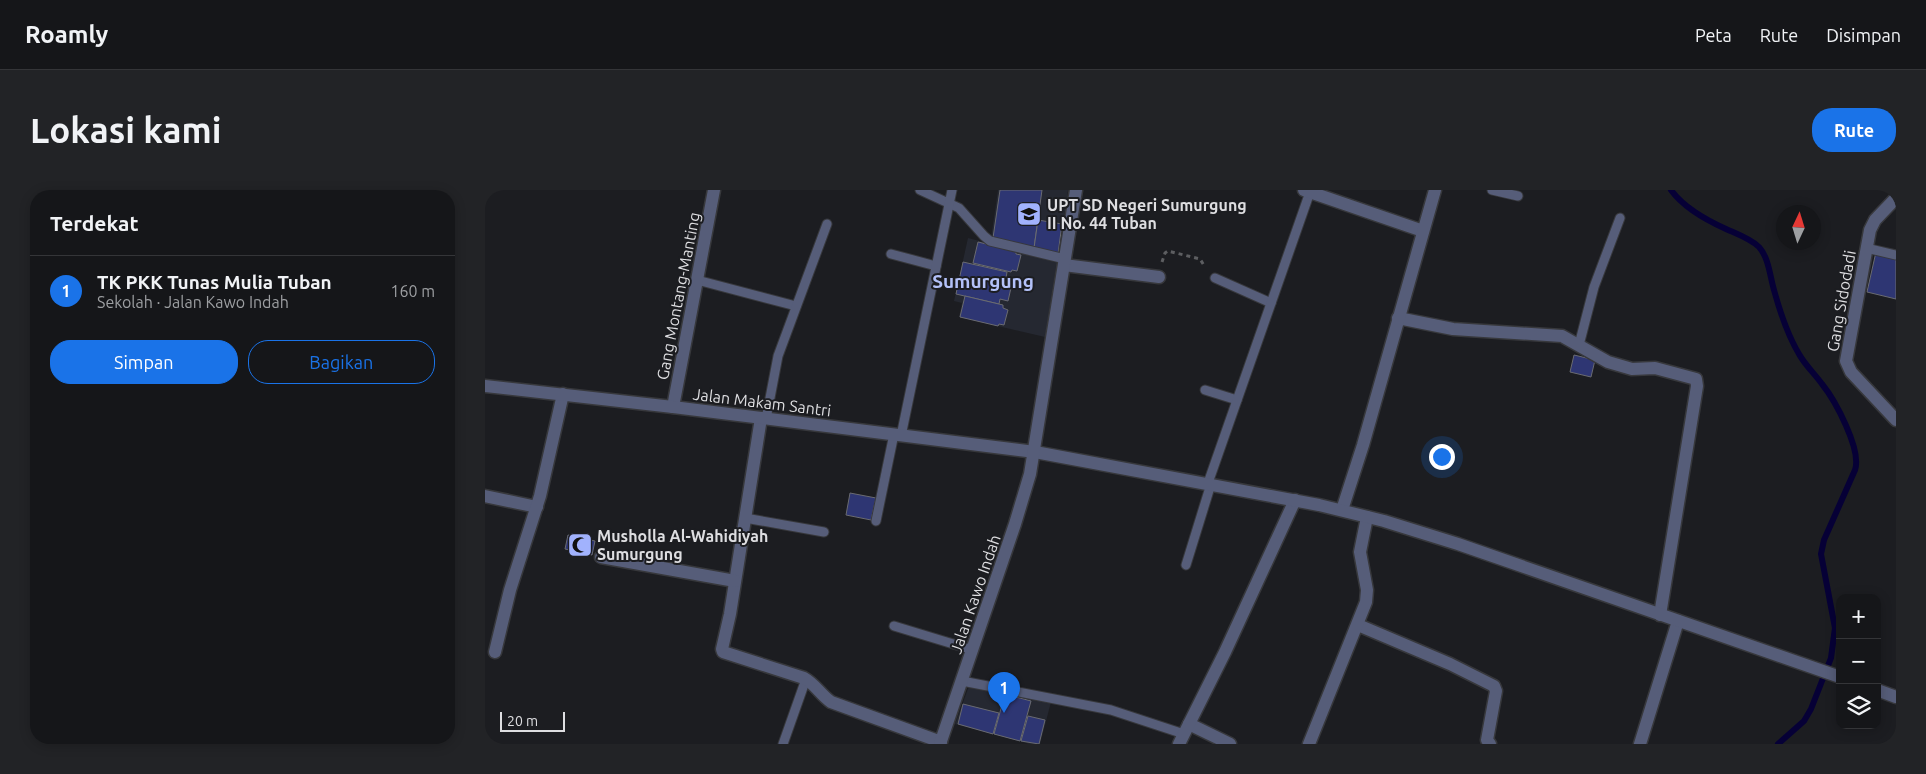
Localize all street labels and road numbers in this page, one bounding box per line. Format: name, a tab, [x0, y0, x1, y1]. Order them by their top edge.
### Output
street label: Gang Montang-Manting	[653, 211, 703, 381]
street label: Gang Sidodadi	[1823, 249, 1859, 353]
street label: Jalan Makam Santri	[692, 385, 832, 419]
street label: Jalan Kawo Indah	[946, 532, 1004, 656]

